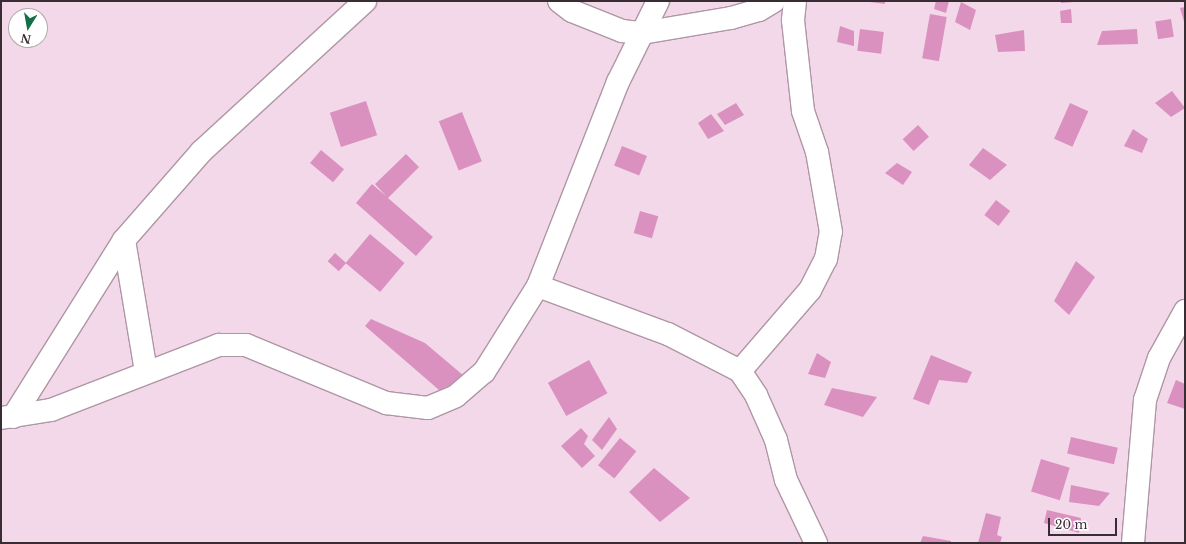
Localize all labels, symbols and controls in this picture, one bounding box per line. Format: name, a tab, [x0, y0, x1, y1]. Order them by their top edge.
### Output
north arrow	[8, 8, 48, 48]
text: N	[19, 31, 32, 47]
scale bar	[1050, 510, 1119, 536]
text: 20 m	[1055, 517, 1087, 532]

